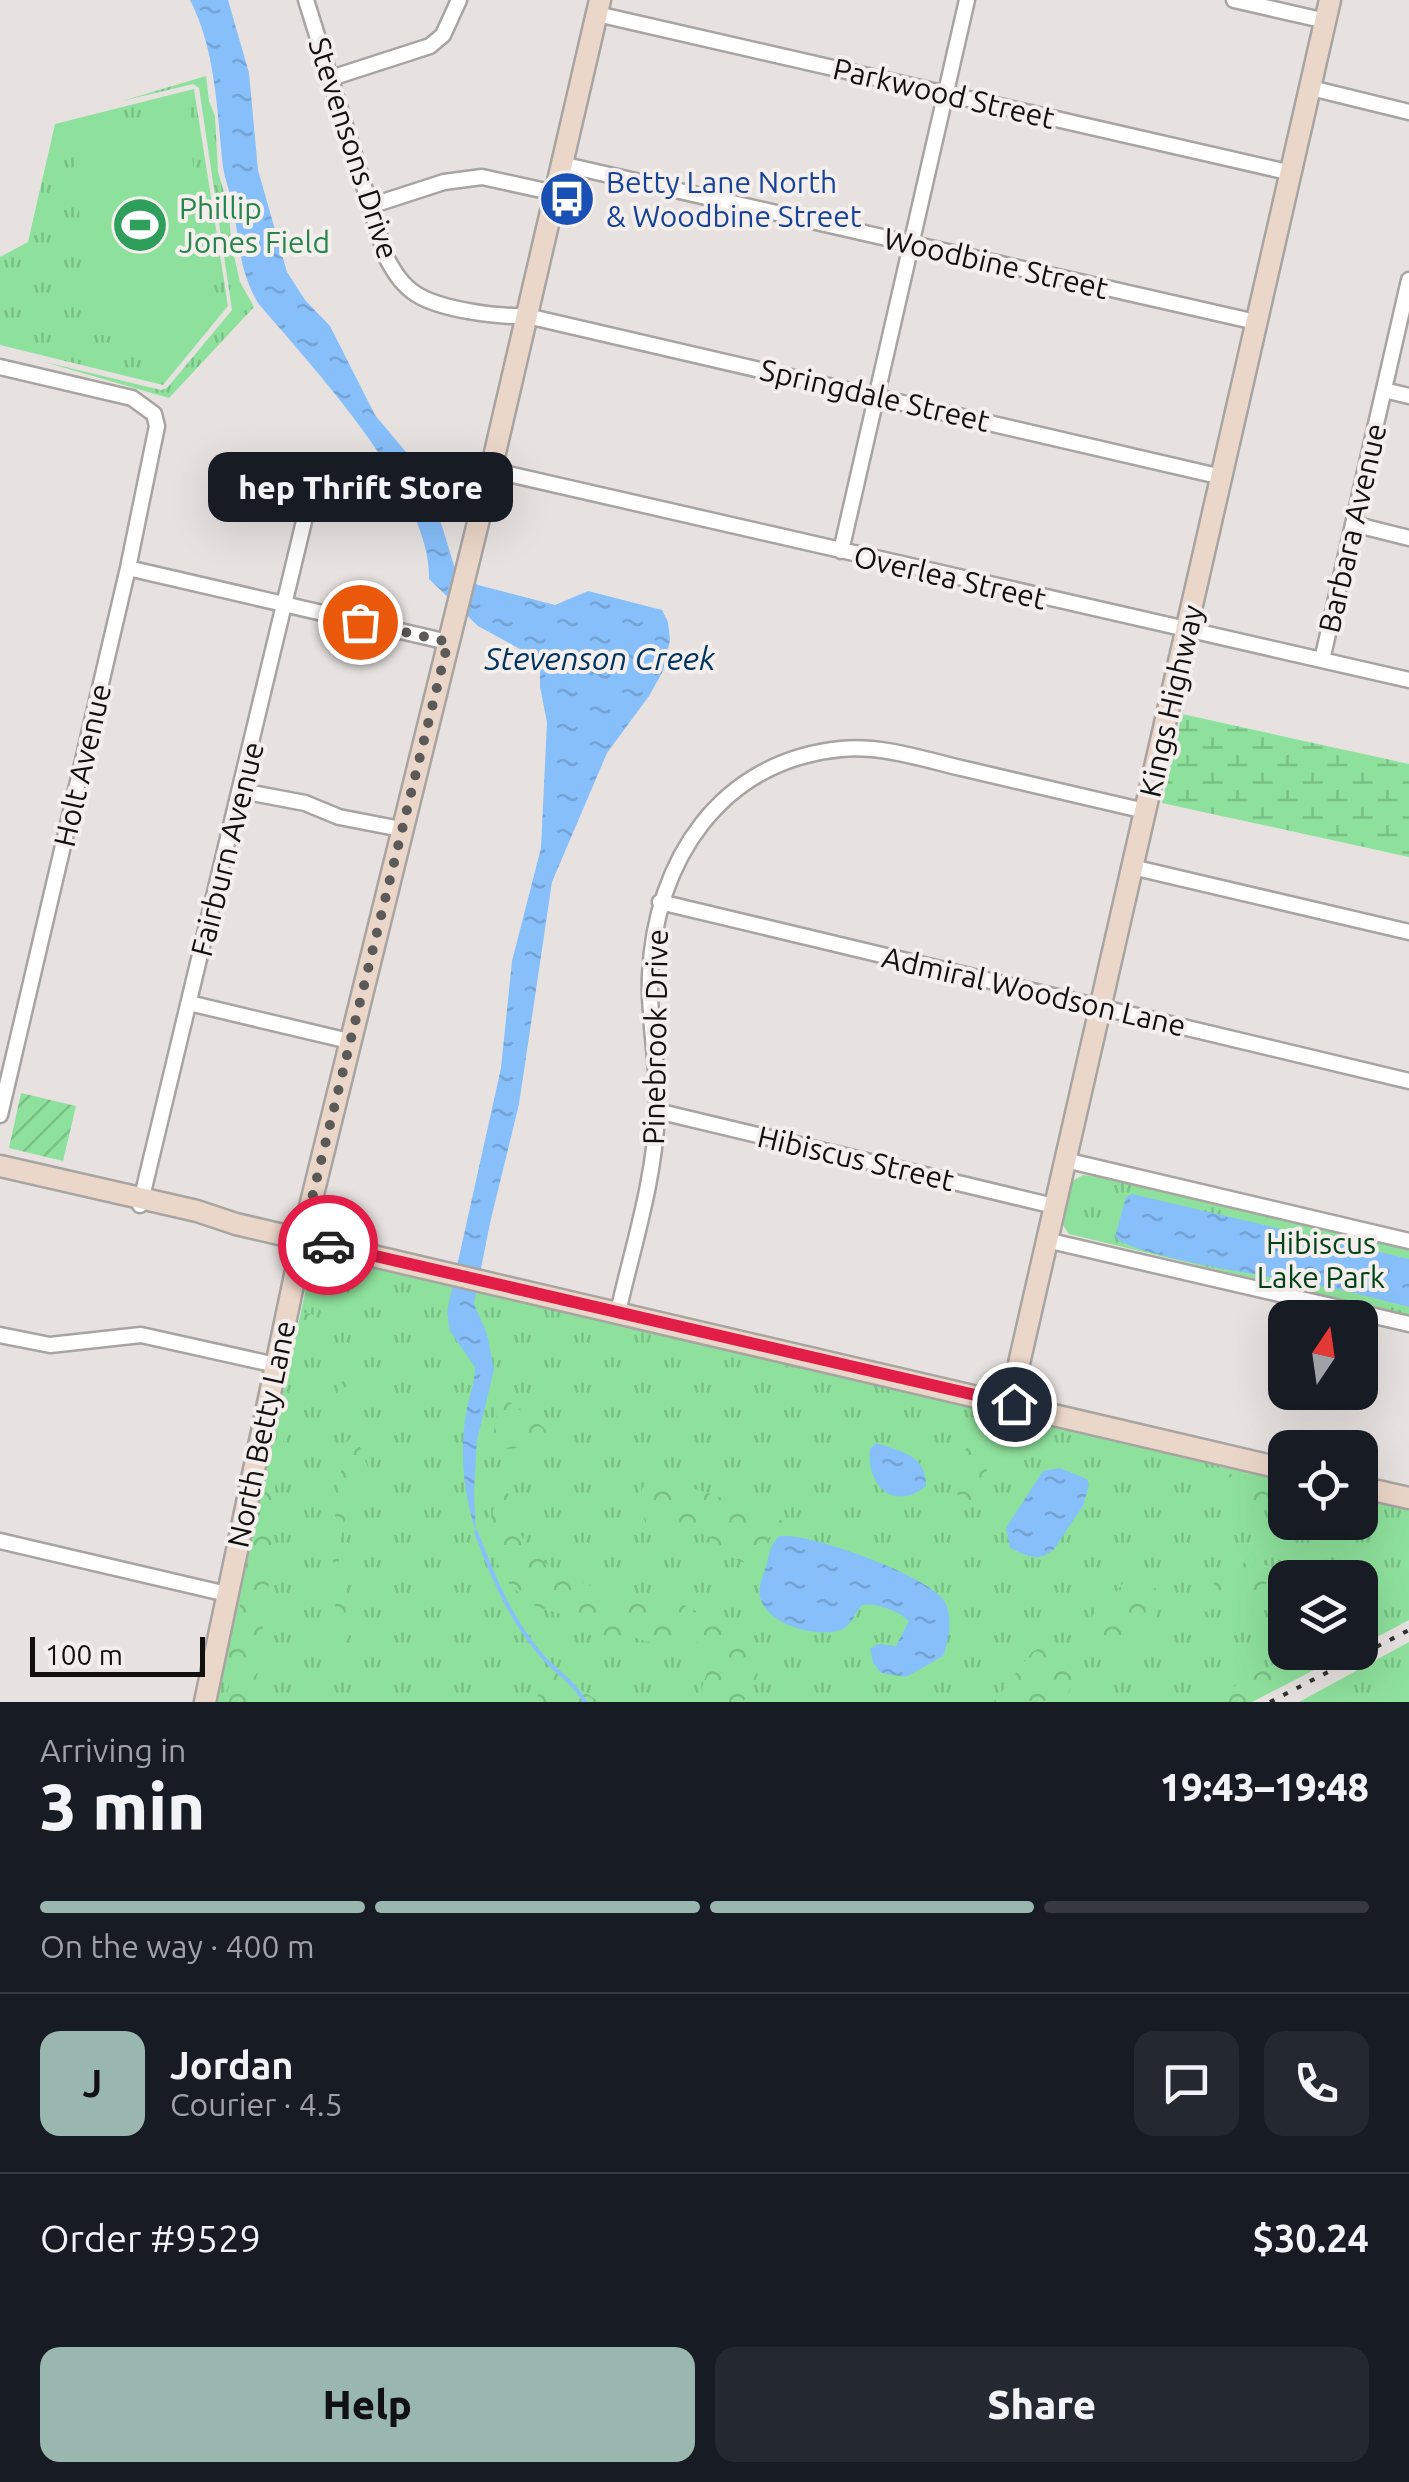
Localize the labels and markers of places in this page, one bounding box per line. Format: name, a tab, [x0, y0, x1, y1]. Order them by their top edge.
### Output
place label: Betty Lane North & Woodbine Street	[606, 165, 862, 233]
bus stop icon: Betty Lane North & Woodbine Street	[537, 169, 597, 229]
place label: Phillip Jones Field	[179, 191, 330, 259]
sports icon: Phillip Jones Field	[110, 195, 170, 255]
callout: hep Thrift Store	[208, 452, 512, 522]
pin	[318, 580, 403, 665]
pin	[972, 1362, 1057, 1447]

